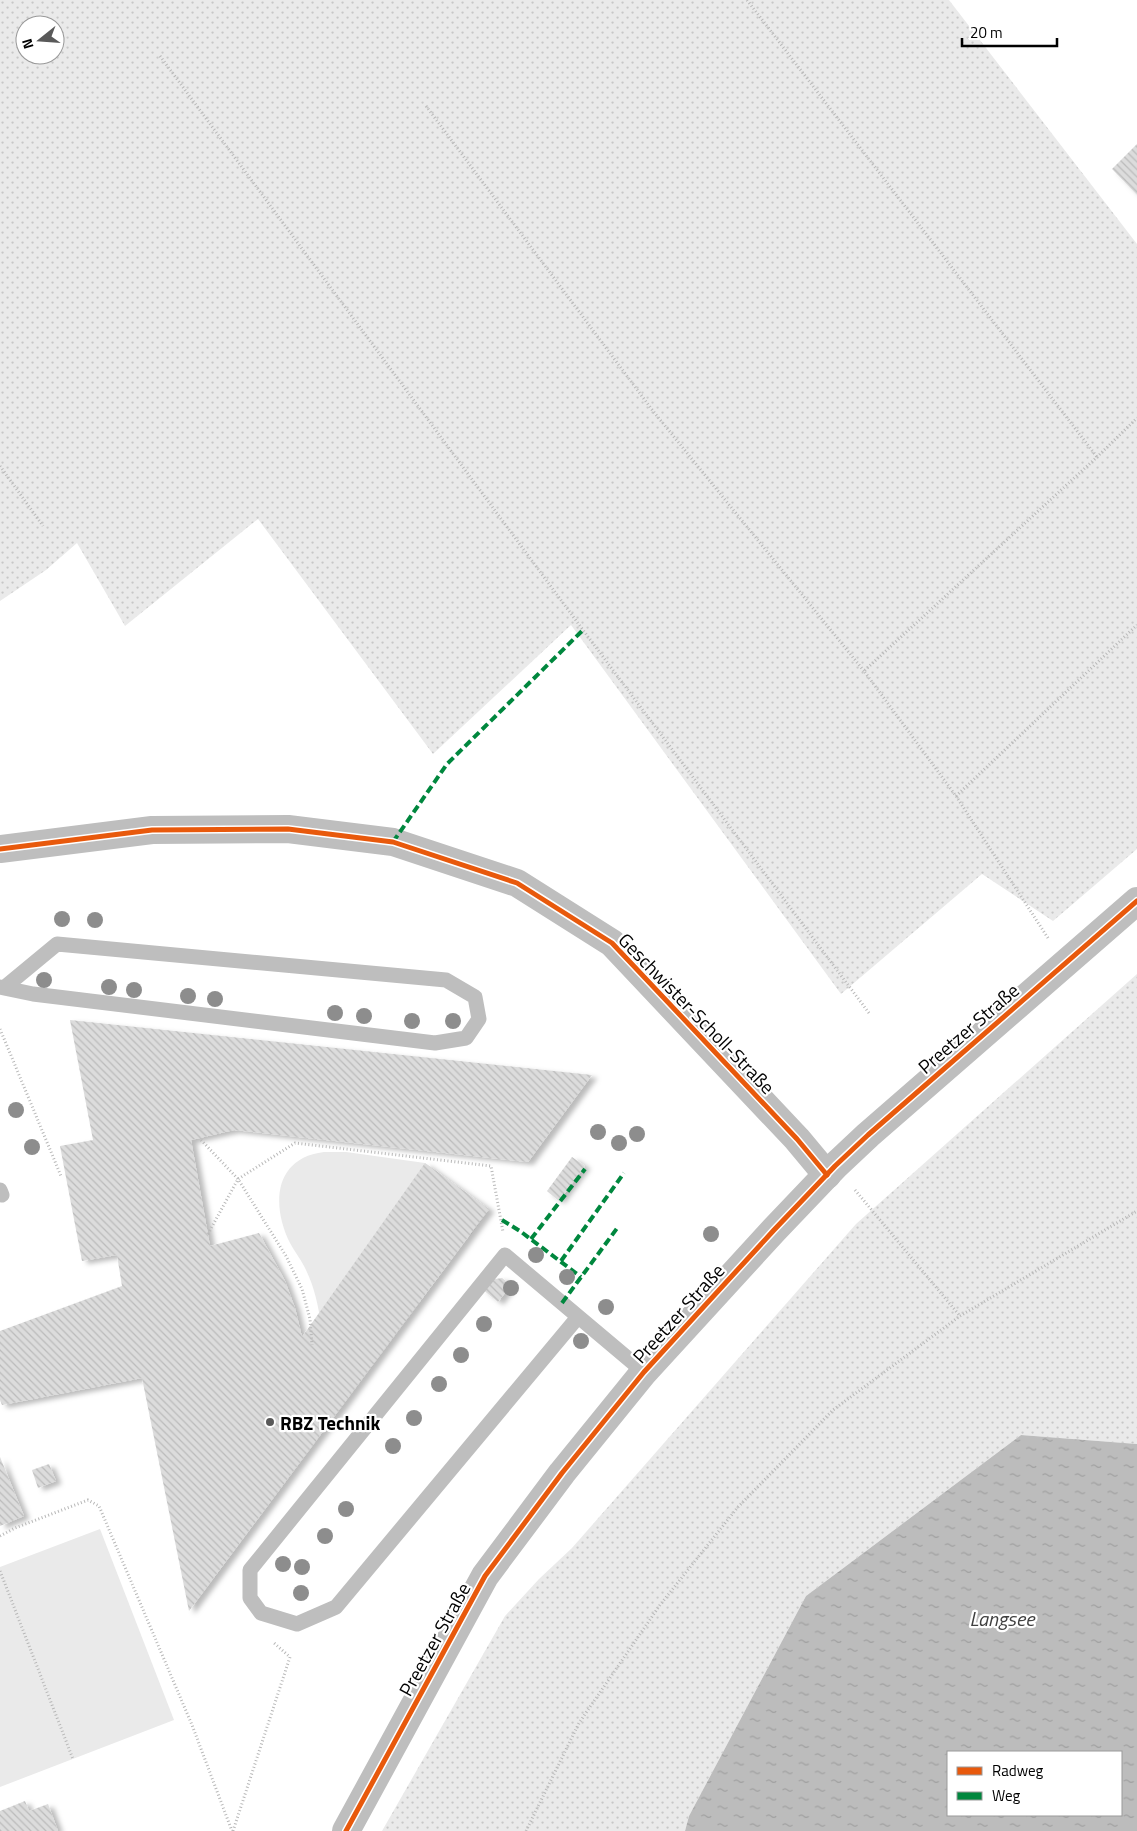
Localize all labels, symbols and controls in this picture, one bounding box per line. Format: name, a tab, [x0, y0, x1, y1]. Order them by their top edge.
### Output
north arrow	[15, 15, 65, 65]
scale bar	[962, 15, 1057, 47]
text: 20 m	[970, 21, 1003, 44]
text: N	[16, 36, 39, 52]
street label: Geschwister-Scholl-Straße	[612, 926, 782, 1100]
street label: Preetzer Straße	[911, 976, 1025, 1080]
street label: Preetzer Straße	[625, 1257, 731, 1369]
place label: RBZ Technik	[280, 1408, 380, 1437]
marker: RBZ Technik	[264, 1416, 276, 1428]
street label: Preetzer Straße	[391, 1577, 477, 1701]
water label: Langsee	[970, 1603, 1036, 1634]
legend	[947, 1751, 1122, 1816]
text: Radweg	[992, 1759, 1044, 1782]
text: Weg	[992, 1784, 1021, 1807]

